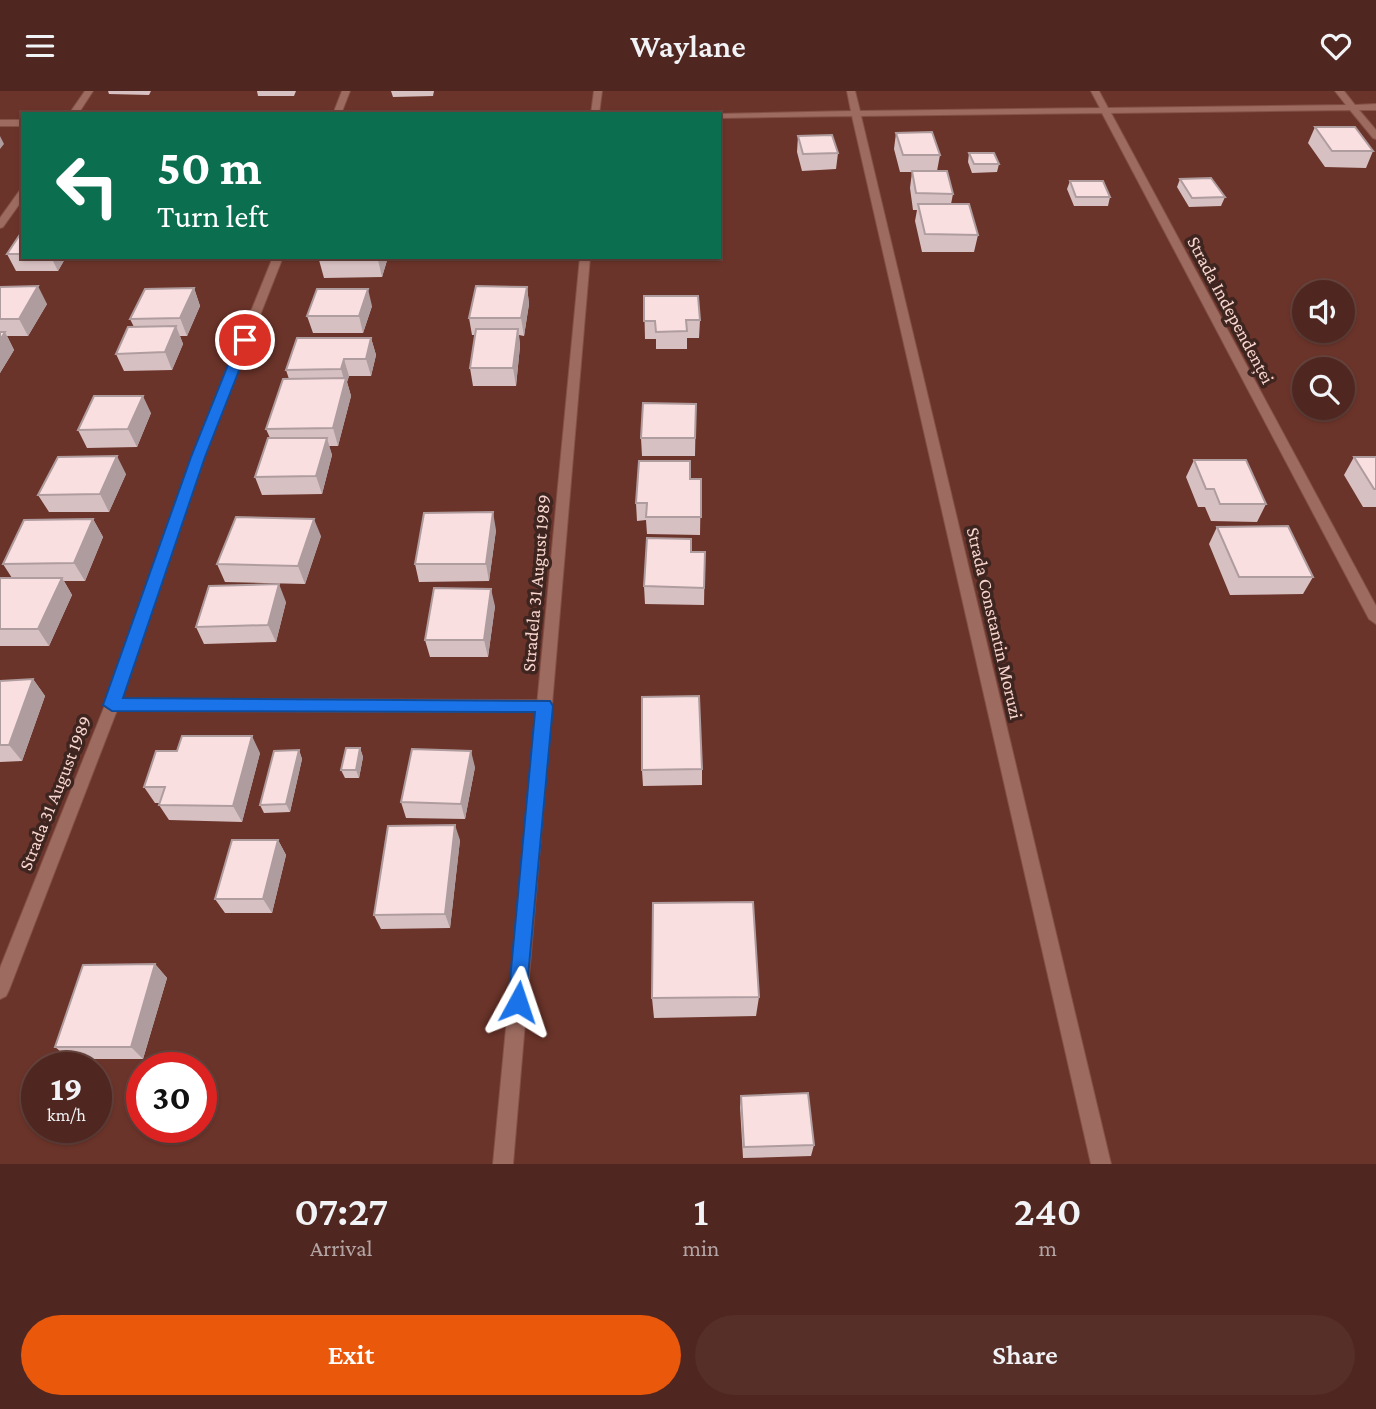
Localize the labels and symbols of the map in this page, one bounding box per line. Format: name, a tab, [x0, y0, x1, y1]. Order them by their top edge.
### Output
street label: Strada Independenței	[1182, 233, 1279, 388]
pin	[215, 310, 275, 370]
street label: Stradela 31 August 1989	[518, 493, 554, 673]
street label: Strada Constantin Moruzi	[963, 525, 1027, 721]
street label: Strada 31 August 1989	[14, 713, 96, 873]
position arrow	[481, 965, 555, 1039]
speed limit sign: 30	[126, 1052, 217, 1143]

